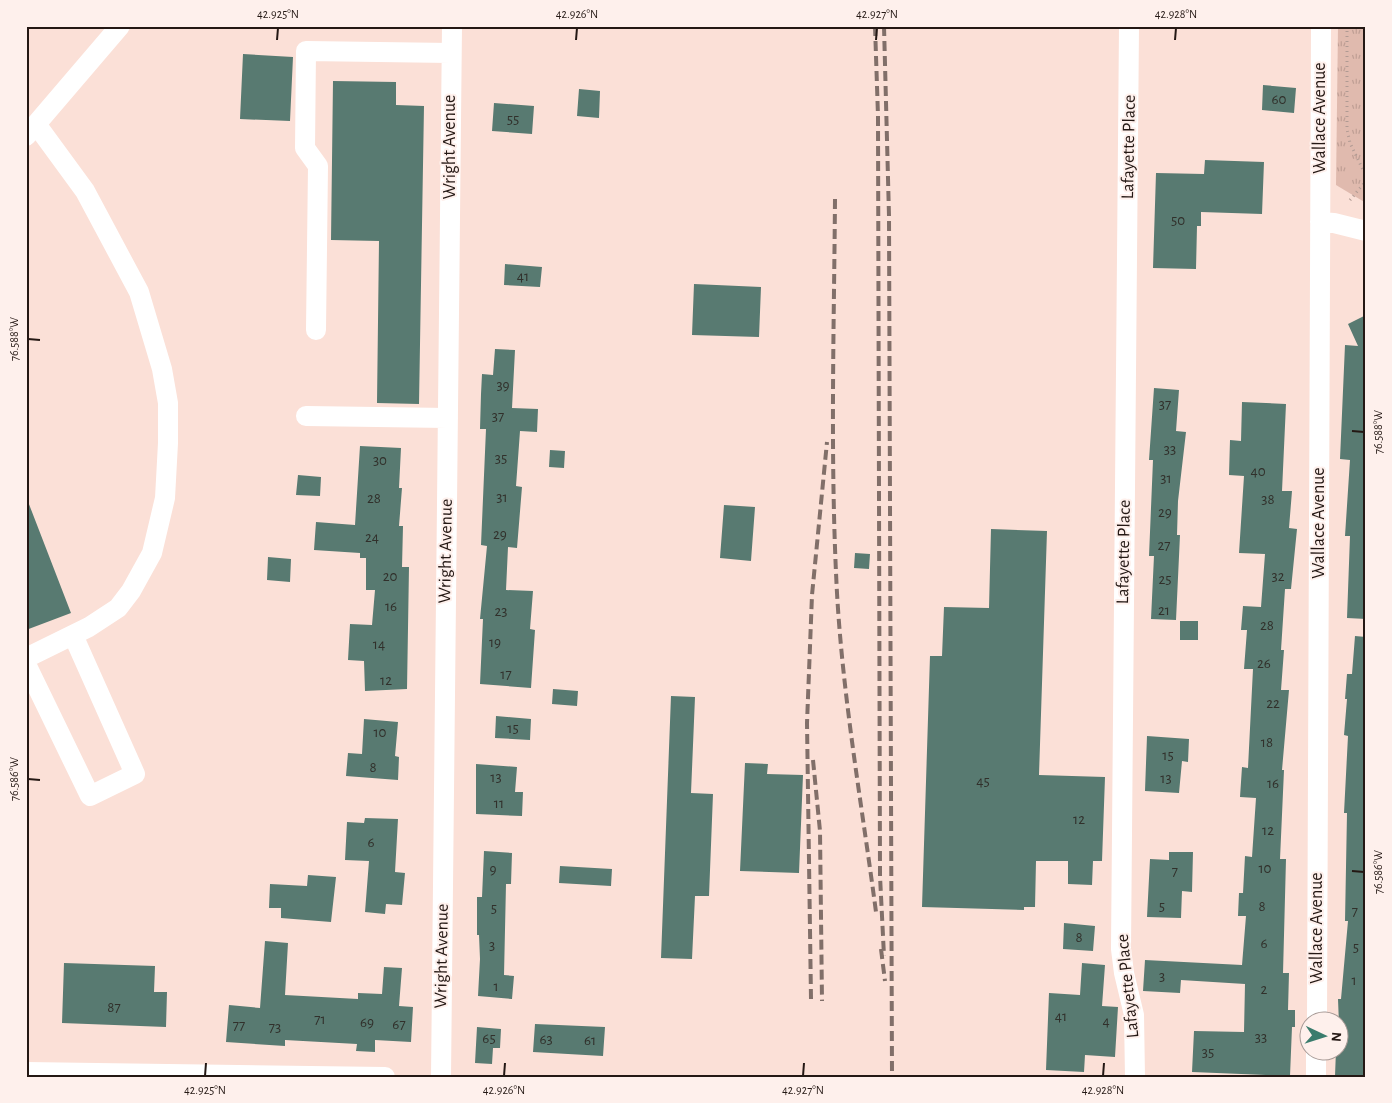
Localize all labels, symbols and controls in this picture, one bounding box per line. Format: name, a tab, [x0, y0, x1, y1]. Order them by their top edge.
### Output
text: 42.925°N	[257, 8, 299, 20]
text: 42.926°N	[556, 8, 598, 20]
text: 42.927°N	[856, 8, 898, 20]
text: 42.928°N	[1155, 8, 1197, 20]
street label: Wallace Avenue	[1311, 62, 1329, 174]
house number: 60	[1272, 92, 1287, 107]
street label: Wright Avenue	[441, 95, 459, 199]
street label: Lafayette Place	[1119, 95, 1139, 199]
house number: 55	[507, 112, 519, 127]
house number: 50	[1171, 213, 1185, 228]
house number: 41	[517, 269, 529, 284]
text: 76.588°W	[8, 317, 20, 361]
house number: 39	[496, 378, 510, 393]
house number: 37	[1159, 397, 1171, 412]
house number: 37	[492, 409, 504, 424]
text: 76.588°W	[1372, 410, 1384, 454]
house number: 33	[1164, 442, 1176, 457]
house number: 35	[495, 451, 507, 466]
house number: 30	[373, 453, 387, 468]
house number: 40	[1250, 464, 1266, 479]
street label: Wallace Avenue	[1310, 467, 1328, 579]
house number: 31	[1160, 471, 1172, 486]
house number: 31	[496, 490, 508, 505]
house number: 28	[367, 491, 381, 506]
house number: 38	[1261, 492, 1275, 507]
street label: Wright Avenue	[436, 498, 456, 604]
street label: Lafayette Place	[1114, 500, 1134, 604]
house number: 29	[1158, 505, 1172, 520]
house number: 29	[493, 527, 507, 542]
house number: 24	[365, 530, 379, 545]
house number: 27	[1157, 538, 1171, 553]
house number: 20	[383, 569, 397, 584]
house number: 32	[1271, 569, 1285, 584]
house number: 25	[1158, 572, 1172, 587]
house number: 16	[385, 599, 397, 614]
house number: 21	[1158, 603, 1170, 618]
house number: 23	[494, 604, 508, 619]
house number: 28	[1260, 618, 1274, 633]
house number: 19	[489, 635, 501, 650]
house number: 14	[373, 637, 385, 652]
house number: 26	[1257, 656, 1271, 671]
house number: 17	[500, 667, 512, 682]
house number: 12	[380, 673, 392, 688]
house number: 22	[1266, 696, 1280, 711]
house number: 15	[507, 721, 519, 736]
house number: 10	[373, 725, 387, 740]
house number: 18	[1261, 735, 1273, 750]
house number: 15	[1162, 748, 1174, 763]
text: 76.586°W	[8, 757, 20, 801]
house number: 8	[369, 760, 377, 775]
house number: 13	[490, 770, 502, 785]
house number: 13	[1160, 771, 1172, 786]
house number: 45	[976, 774, 990, 789]
house number: 16	[1267, 776, 1279, 791]
house number: 11	[494, 796, 504, 811]
house number: 12	[1073, 812, 1085, 827]
house number: 12	[1262, 823, 1274, 838]
house number: 6	[367, 835, 375, 850]
text: 76.586°W	[1372, 850, 1384, 894]
house number: 10	[1258, 861, 1272, 876]
house number: 9	[489, 862, 497, 877]
house number: 7	[1172, 864, 1178, 879]
street label: Wallace Avenue	[1308, 872, 1326, 984]
house number: 5	[1159, 899, 1165, 914]
house number: 8	[1258, 899, 1266, 914]
house number: 5	[491, 901, 497, 916]
street label: Wright Avenue	[432, 903, 452, 1009]
house number: 7	[1352, 904, 1358, 919]
house number: 8	[1075, 930, 1083, 945]
street label: Lafayette Place	[1114, 933, 1142, 1039]
house number: 6	[1260, 936, 1268, 951]
house number: 3	[489, 938, 495, 953]
house number: 5	[1353, 940, 1359, 955]
house number: 3	[1159, 969, 1165, 984]
house number: 1	[1351, 973, 1357, 988]
house number: 1	[493, 979, 499, 994]
house number: 2	[1261, 982, 1268, 997]
house number: 87	[107, 1000, 121, 1015]
house number: 41	[1055, 1009, 1067, 1024]
north arrow	[1300, 1010, 1350, 1060]
house number: 71	[314, 1012, 326, 1027]
house number: 4	[1102, 1014, 1110, 1029]
house number: 69	[360, 1015, 374, 1030]
house number: 67	[392, 1017, 406, 1032]
house number: 77	[233, 1018, 245, 1033]
house number: 73	[269, 1020, 281, 1035]
house number: 33	[1255, 1030, 1267, 1045]
house number: 65	[482, 1031, 496, 1046]
text: N	[1329, 1031, 1343, 1042]
house number: 63	[539, 1032, 553, 1047]
house number: 61	[584, 1033, 596, 1048]
house number: 35	[1202, 1045, 1214, 1060]
text: 42.925°N	[184, 1084, 226, 1096]
text: 42.926°N	[483, 1084, 525, 1096]
text: 42.927°N	[782, 1084, 824, 1096]
text: 42.928°N	[1082, 1084, 1124, 1096]

